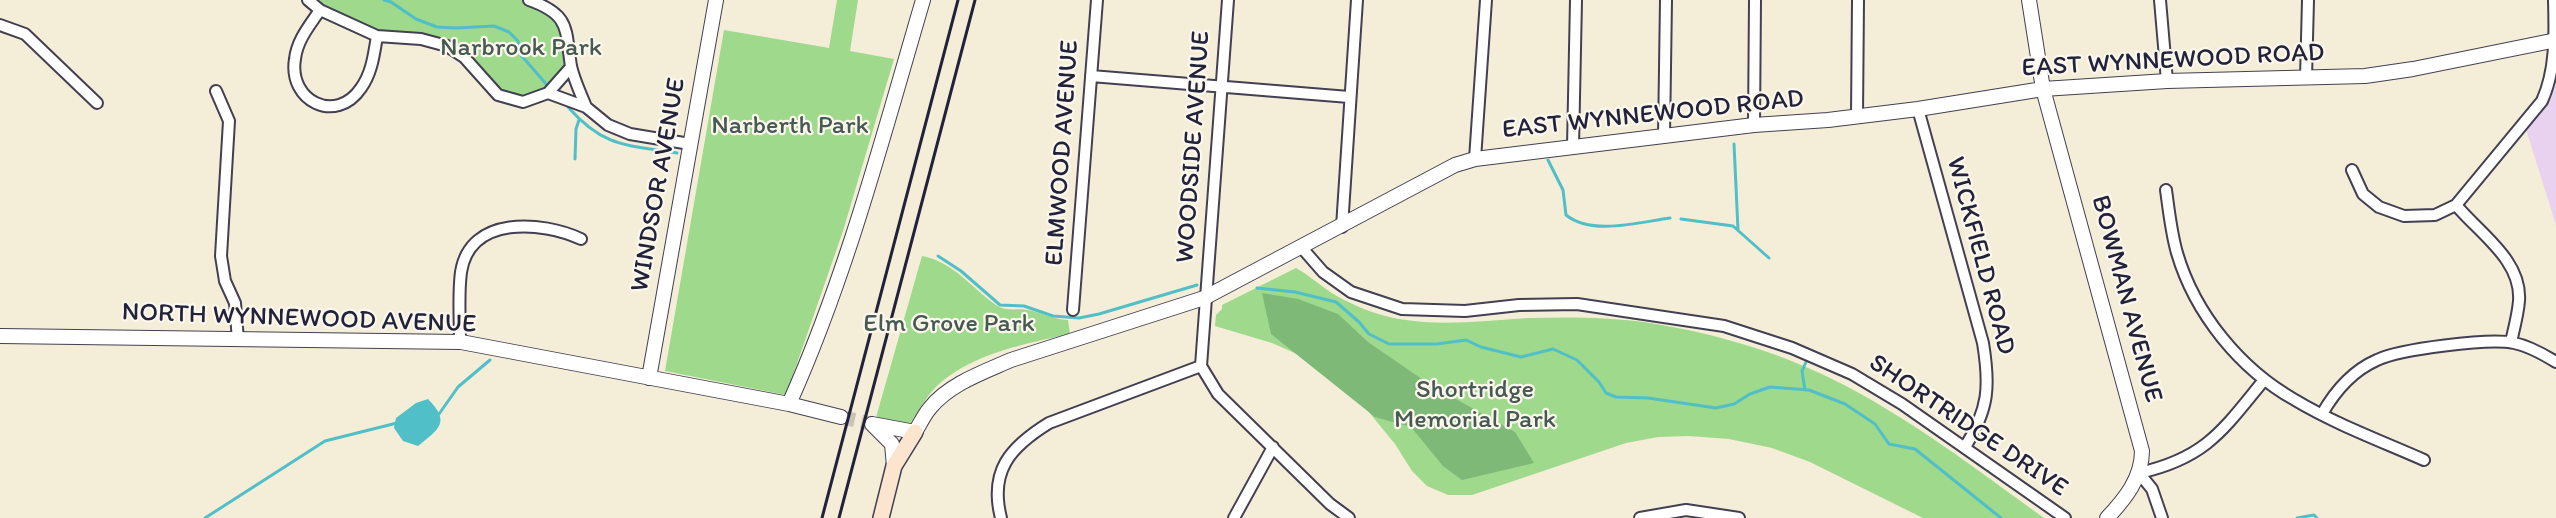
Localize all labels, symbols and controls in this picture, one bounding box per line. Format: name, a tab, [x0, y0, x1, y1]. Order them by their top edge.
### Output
street label: WOODSIDE AVENUE	[1170, 30, 1218, 264]
park label: Narbrook Park	[440, 32, 602, 64]
street label: EAST WYNNEWOOD ROAD	[2021, 37, 2325, 85]
street label: ELMWOOD AVENUE	[1040, 39, 1086, 267]
street label: WINDSOR AVENUE	[625, 76, 693, 294]
street label: EAST WYNNEWOOD ROAD	[1501, 84, 1805, 146]
park label: Narberth Park	[711, 110, 869, 142]
street label: WICKFIELD ROAD	[1939, 154, 2021, 358]
street label: BOWMAN AVENUE	[2083, 192, 2169, 406]
street label: NORTH WYNNEWOOD AVENUE	[121, 297, 477, 341]
park label: Elm Grove Park	[863, 308, 1035, 340]
street label: SHORTRIDGE DRIVE	[1863, 348, 2073, 504]
park label: Shortridge Memorial Park	[1394, 374, 1556, 436]

